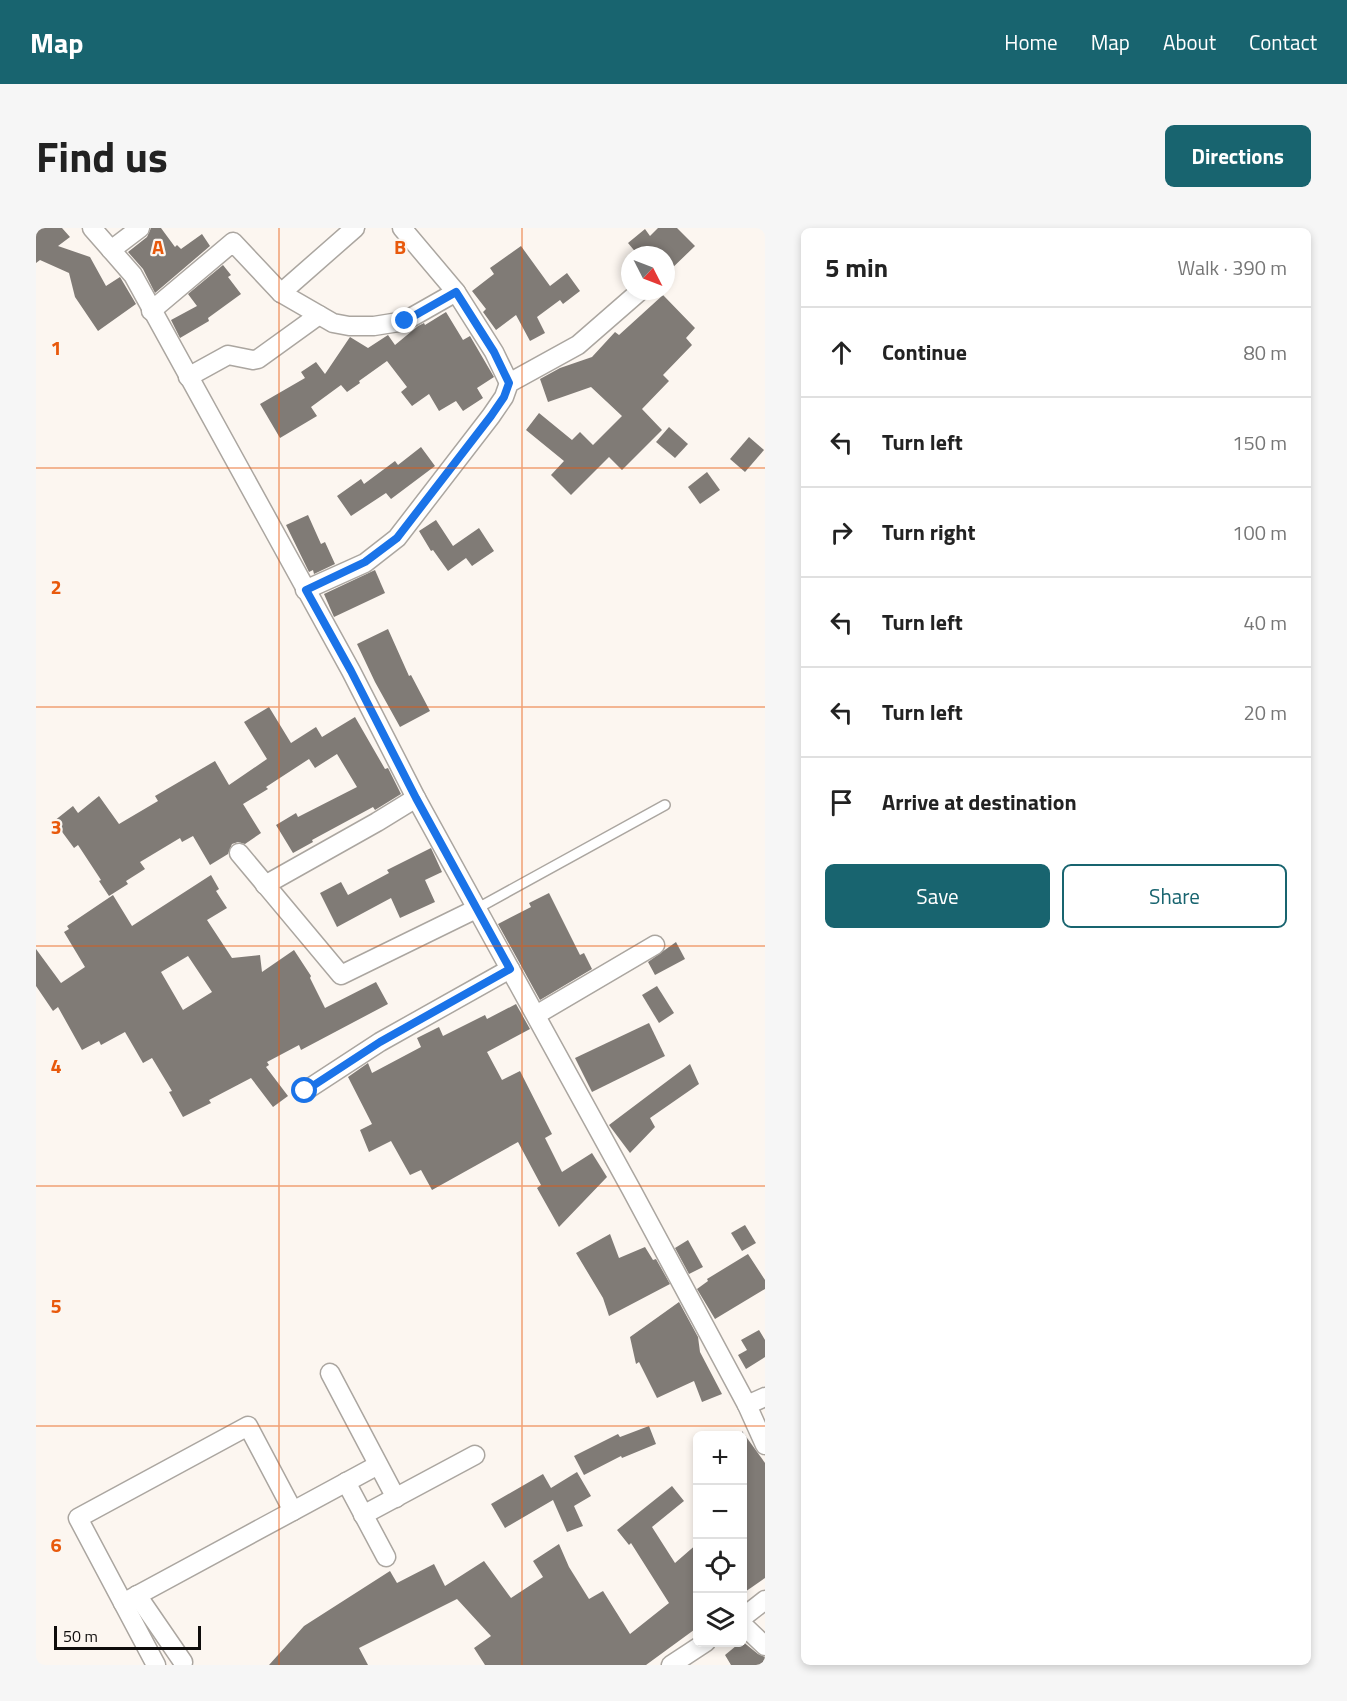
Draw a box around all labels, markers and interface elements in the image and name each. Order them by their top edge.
text: Map [30,21,84,64]
text: Home [1004,26,1058,58]
text: Map [1091,26,1130,58]
text: About [1163,26,1216,58]
text: Contact [1249,26,1317,58]
text: Find us [36,124,168,188]
button: Directions [1165,125,1311,187]
text: A [152,231,164,262]
text: B [394,231,406,262]
north arrow [621,246,675,300]
text: 5 min [825,248,888,287]
text: Walk · 390 m [1178,252,1287,283]
route end [391,307,417,333]
text: 1 [50,332,62,363]
text: Continue [882,335,967,369]
icon: ahead [825,336,858,369]
text: 80 m [1243,337,1287,368]
text: Turn left [882,425,963,459]
icon: left [825,426,858,459]
text: 150 m [1232,427,1287,458]
text: Turn right [882,515,976,549]
icon: right [825,516,858,549]
text: 100 m [1232,517,1287,548]
text: 2 [50,571,62,602]
text: Turn left [882,605,963,639]
icon: left [825,606,858,639]
text: 40 m [1243,607,1287,638]
text: Turn left [882,695,963,729]
icon: left [825,696,858,729]
text: 20 m [1243,697,1287,728]
text: Arrive at destination [882,785,1077,819]
icon: arrive [825,786,858,819]
text: 3 [50,811,62,842]
button: Save [825,864,1050,928]
button: Share [1062,864,1287,928]
text: 4 [50,1050,62,1081]
route start [291,1077,317,1103]
text: 5 [50,1290,62,1321]
map controls [693,1431,747,1647]
button: + [693,1431,747,1485]
button: − [693,1485,747,1539]
text: 6 [50,1529,62,1560]
button: locate [693,1539,747,1593]
button: layers [693,1593,747,1647]
scale bar [54,1623,201,1650]
text: 50 m [63,1624,98,1648]

